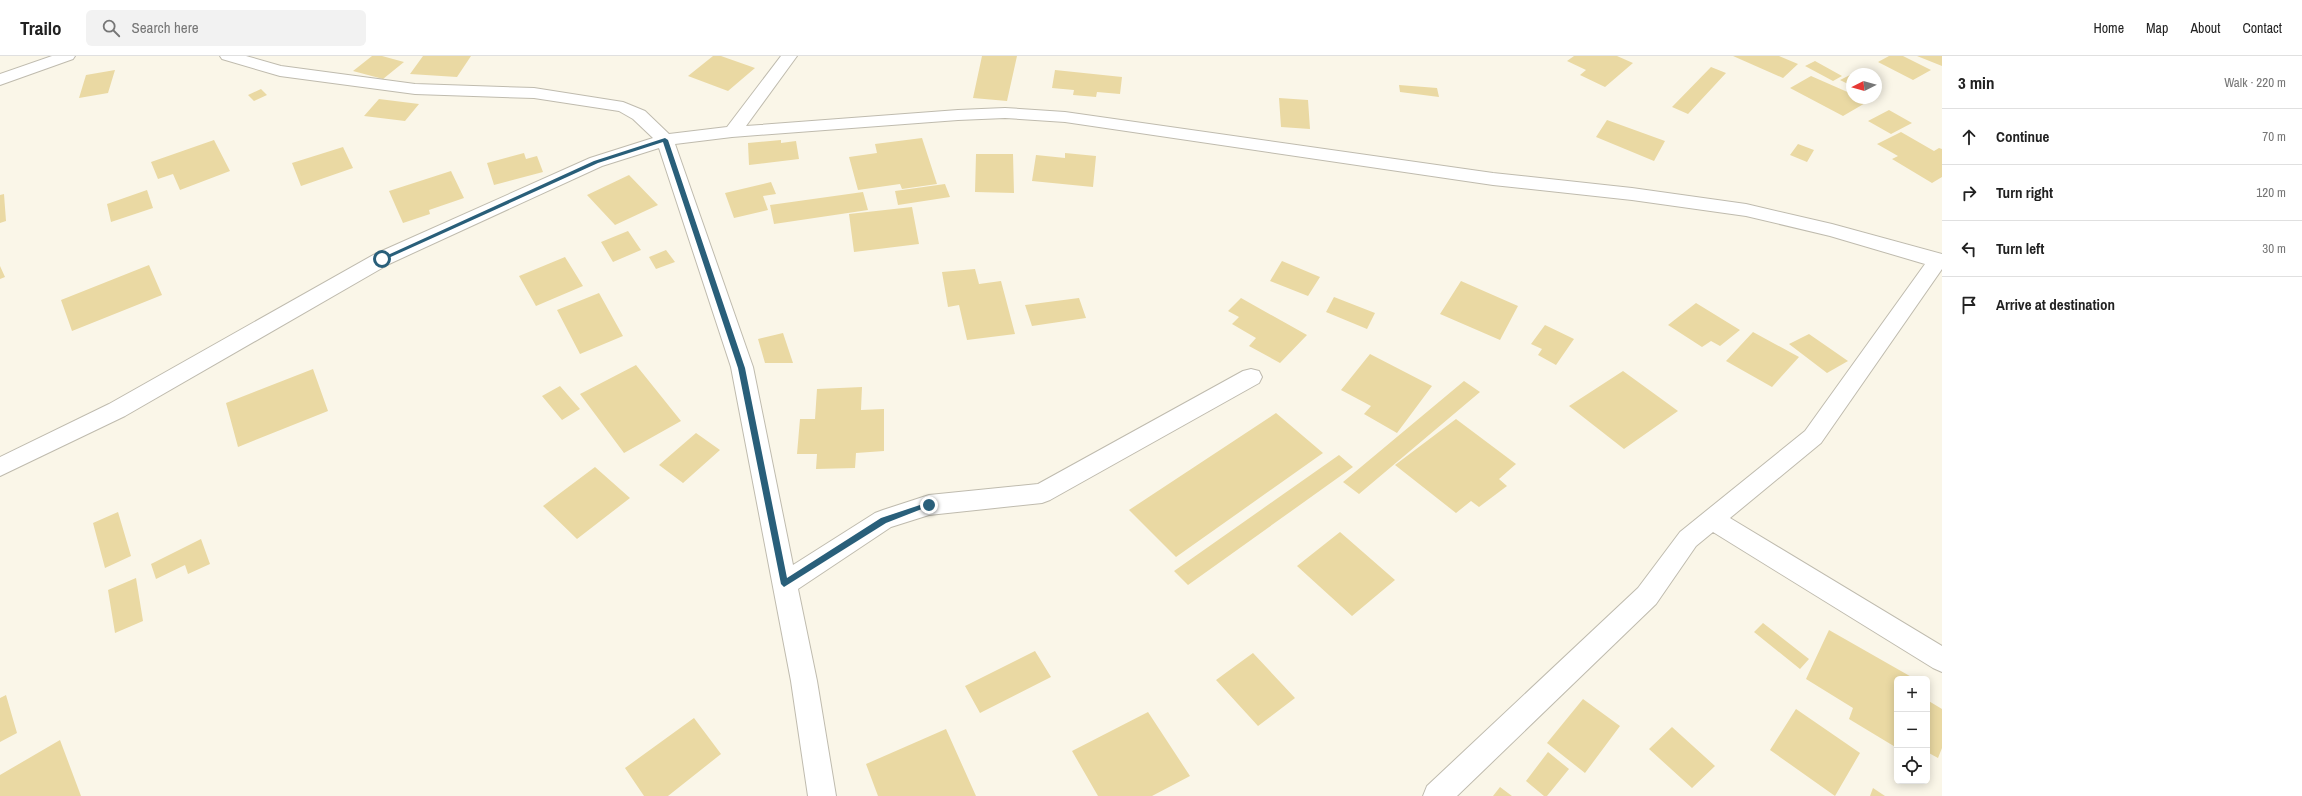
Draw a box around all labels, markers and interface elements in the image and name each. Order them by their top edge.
search box [86,10,366,46]
text: Trailo [20,15,62,41]
icon: search [100,17,122,39]
text: Search here [132,17,199,38]
text: Home [2093,19,2124,37]
text: Map [2146,19,2168,37]
text: About [2190,19,2220,37]
text: Contact [2242,19,2282,37]
north arrow [1846,68,1882,104]
text: 3 min [1958,71,1994,94]
text: Walk · 220 m [2224,74,2286,91]
icon: ahead [1958,126,1980,148]
text: Continue [1996,126,2049,147]
text: 70 m [2262,128,2286,145]
icon: right [1958,182,1980,204]
text: Turn right [1996,182,2053,203]
text: 120 m [2256,184,2286,201]
icon: left [1958,238,1980,260]
text: Turn left [1996,238,2044,259]
text: 30 m [2262,240,2286,257]
route start [373,250,391,268]
icon: arrive [1958,294,1980,316]
text: Arrive at destination [1996,294,2115,315]
route end [920,496,938,514]
map controls [1894,676,1930,784]
button: + [1894,676,1930,712]
button: − [1894,712,1930,748]
button: locate [1894,748,1930,784]

